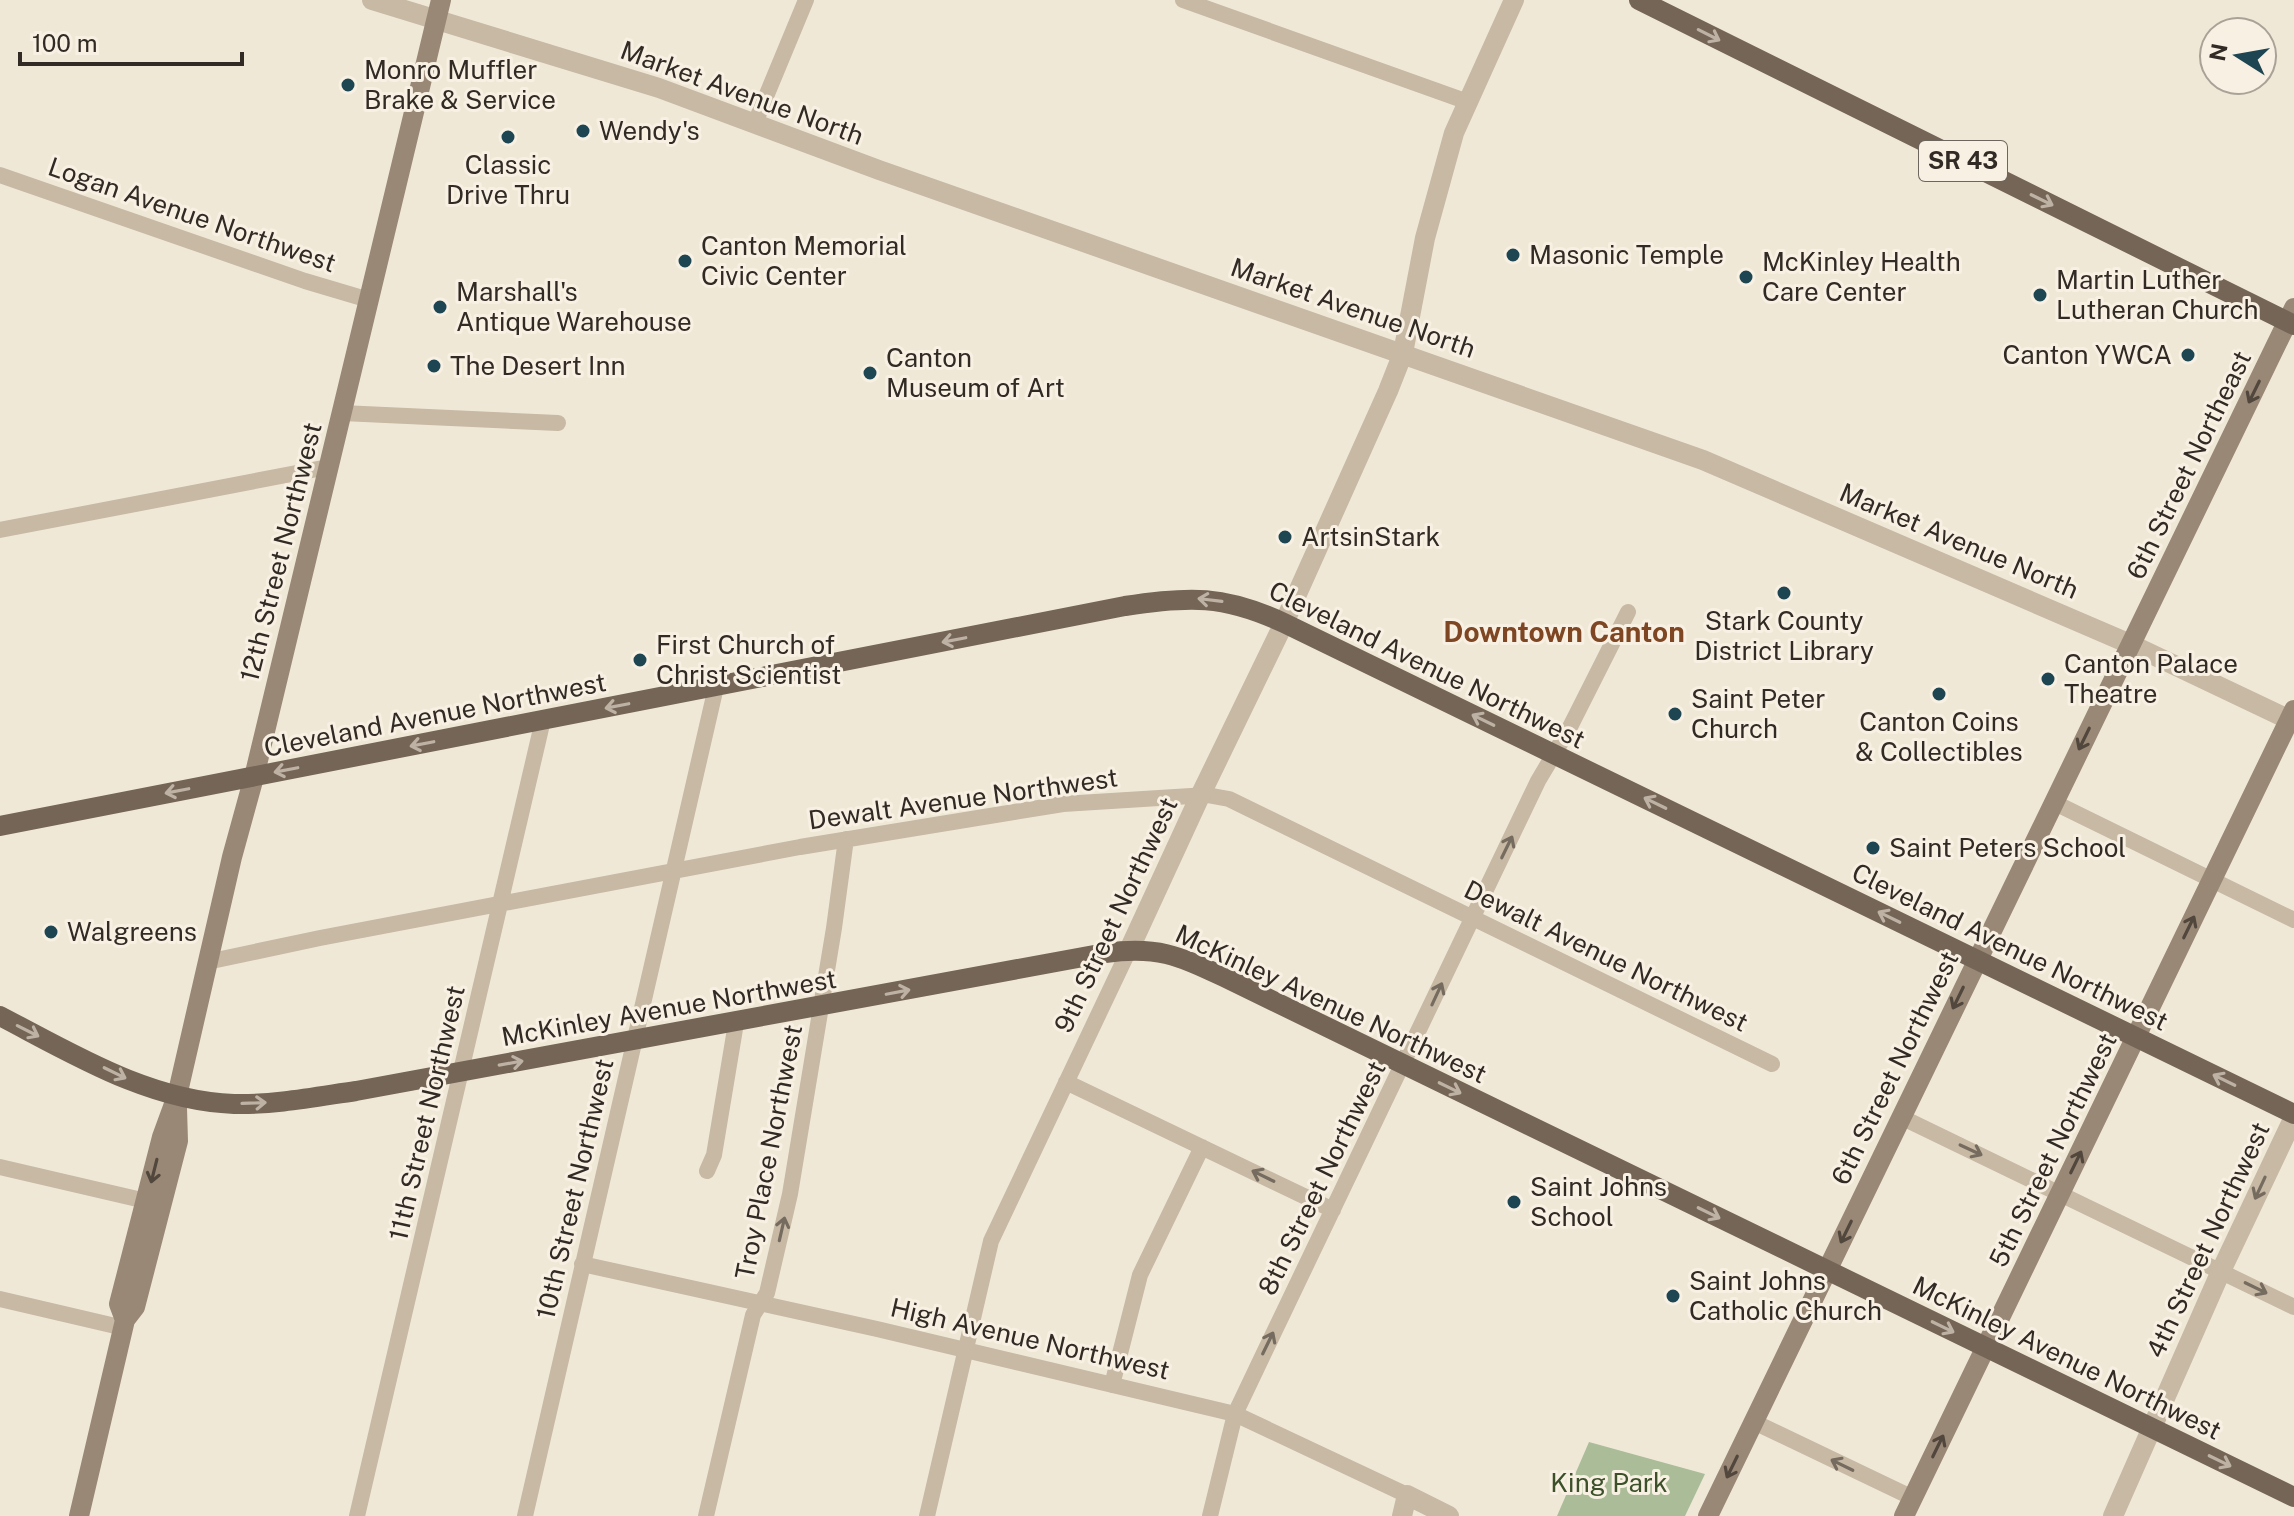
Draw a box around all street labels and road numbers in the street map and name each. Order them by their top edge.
street label: Market Avenue North [616,34,868,151]
road number: SR 43 [1919,141,2007,181]
street label: Logan Avenue Northwest [44,151,340,278]
street label: Market Avenue North [1227,251,1479,364]
street label: 6th Street Northeast [2120,345,2257,584]
street label: 12th Street Northwest [233,419,328,685]
street label: Market Avenue North [1835,476,2083,605]
street label: Cleveland Avenue Northwest [1264,574,1590,755]
street label: Cleveland Avenue Northwest [261,666,609,763]
street label: Dewalt Avenue Northwest [806,761,1120,836]
street label: 9th Street Northwest [1047,792,1184,1037]
street label: Cleveland Avenue Northwest [1847,856,2173,1037]
street label: Dewalt Avenue Northwest [1459,873,1753,1038]
street label: McKinley Avenue Northwest [1171,918,1492,1089]
street label: 6th Street Northwest [1824,946,1965,1190]
street label: McKinley Avenue Northwest [499,963,839,1052]
street label: 11th Street Northwest [382,982,471,1244]
street label: Troy Place Northwest [729,1022,808,1282]
street label: 5th Street Northwest [1982,1028,2123,1272]
street label: 10th Street Northwest [529,1056,620,1322]
street label: 8th Street Northwest [1251,1056,1392,1300]
street label: 4th Street Northwest [2139,1117,2276,1362]
street label: McKinley Avenue Northwest [1908,1269,2227,1446]
street label: High Avenue Northwest [888,1291,1173,1386]

